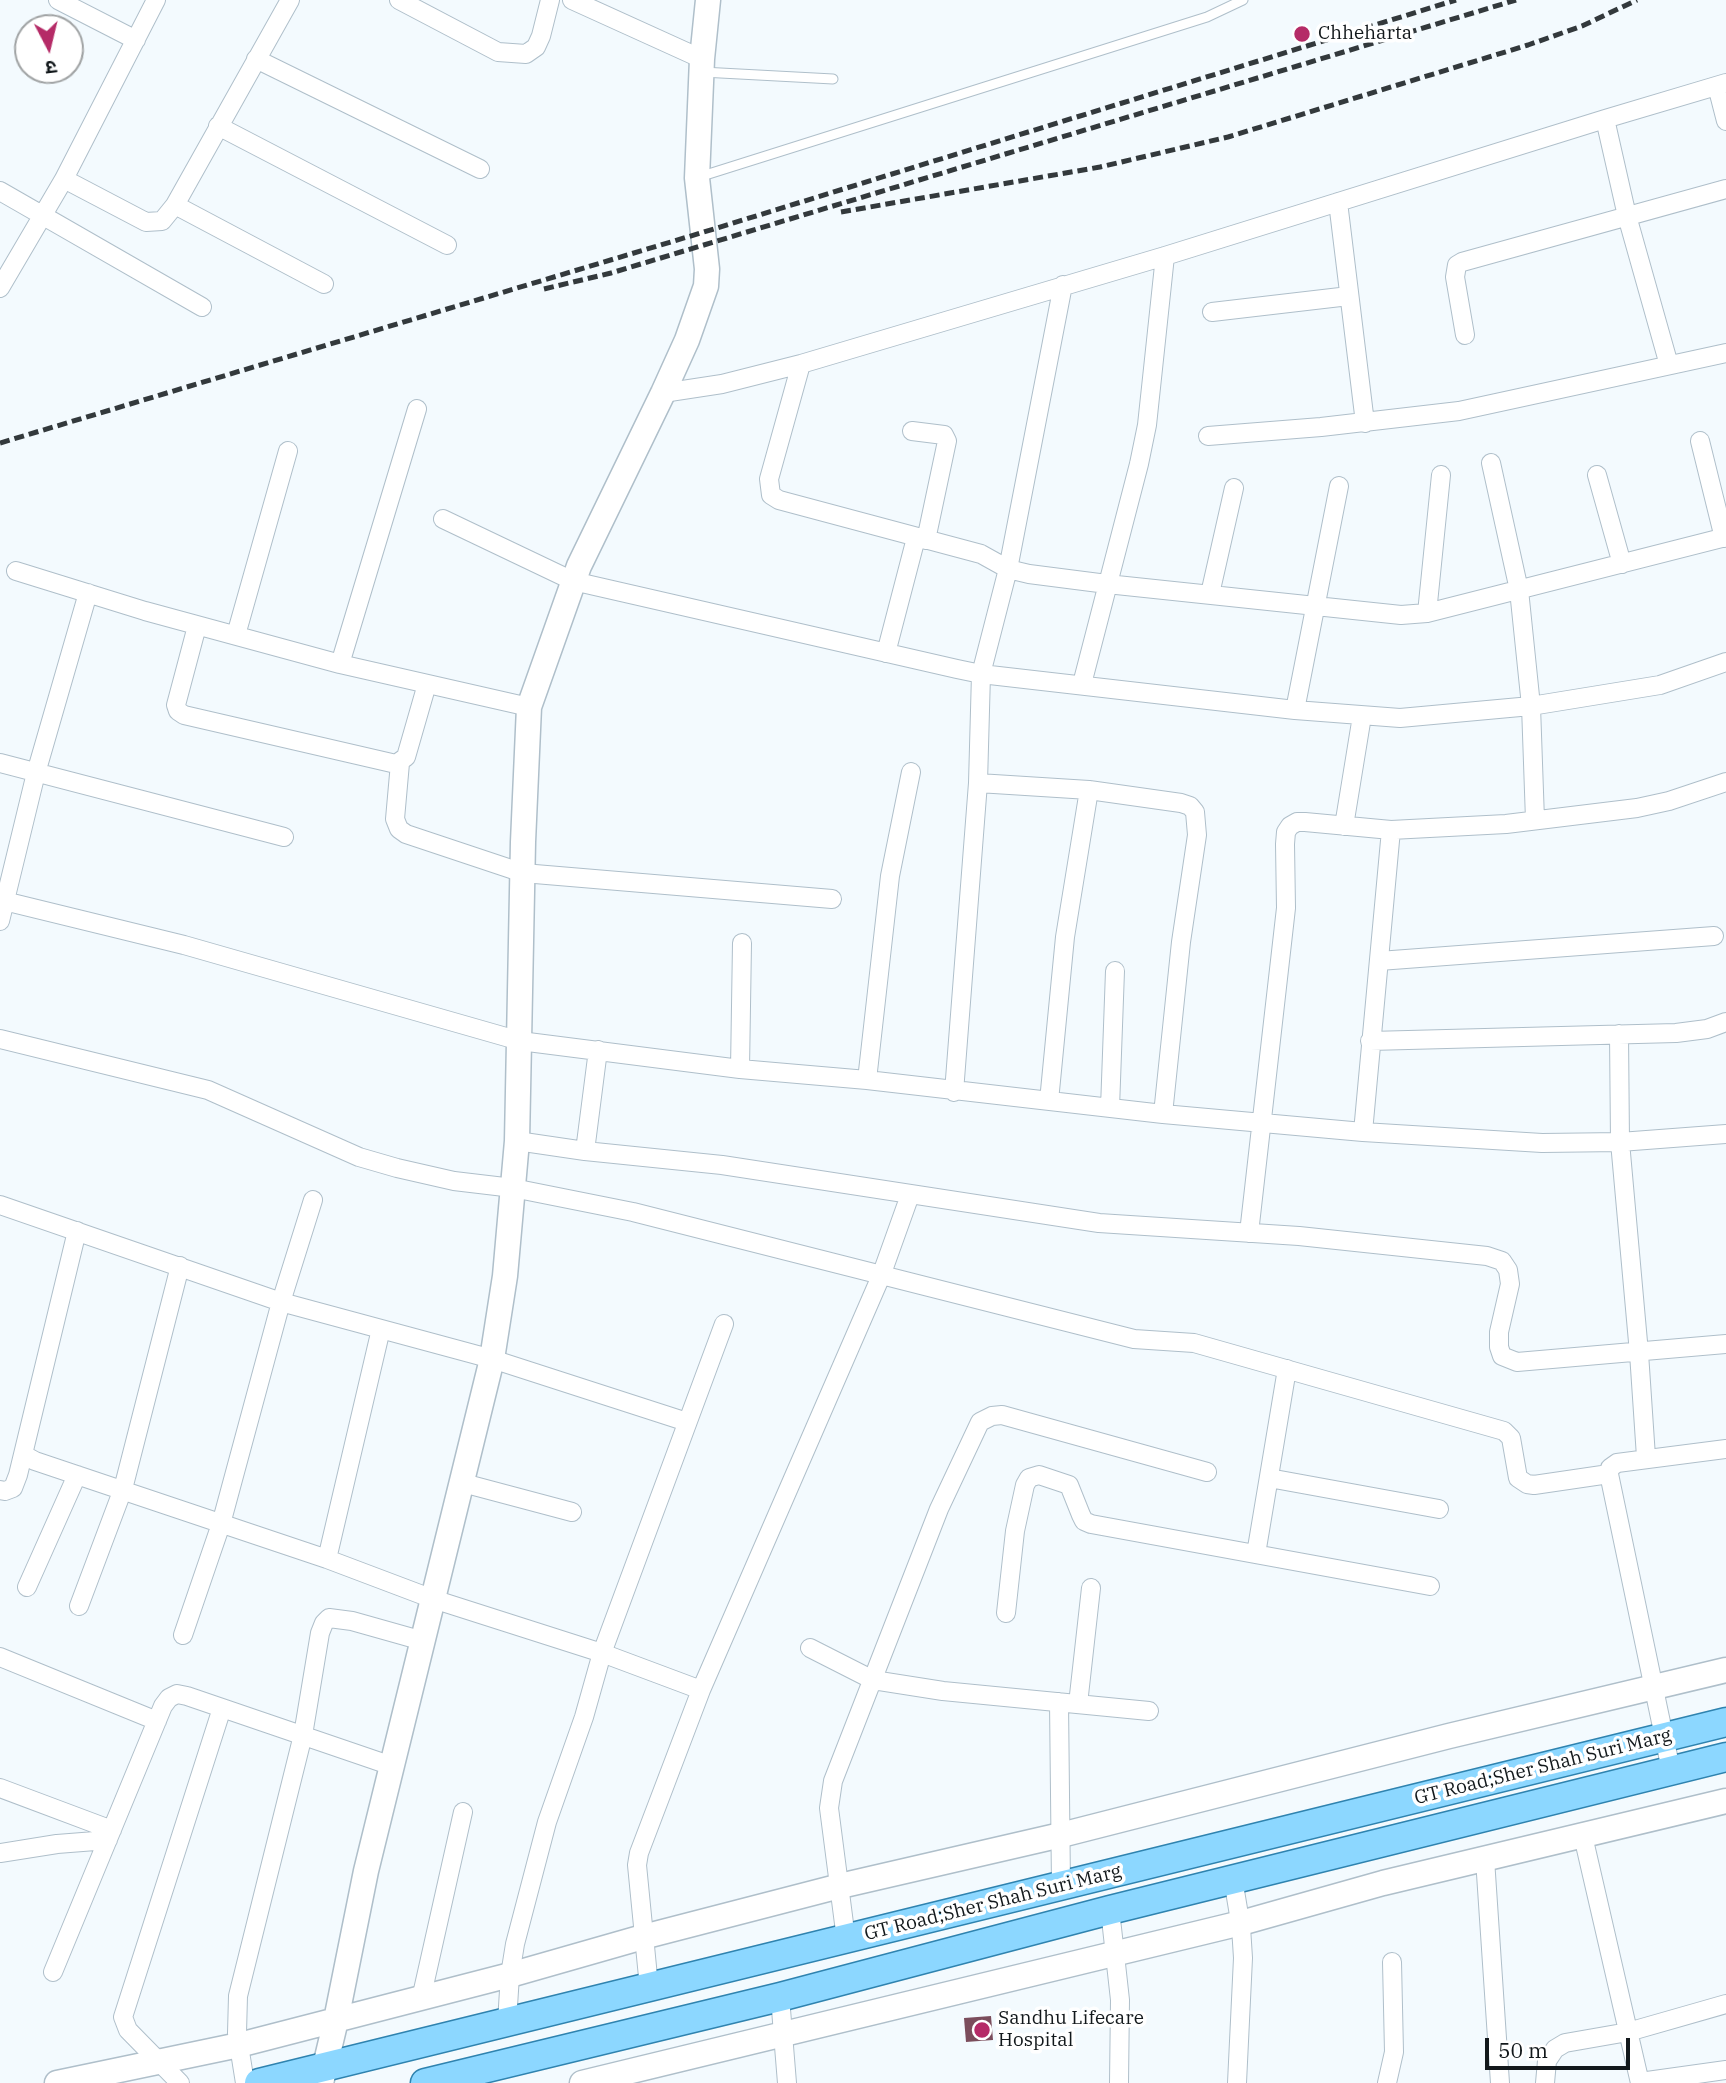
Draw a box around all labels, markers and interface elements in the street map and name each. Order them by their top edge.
north arrow [14,14,84,84]
place label: Chheharta [1318,23,1412,45]
marker: Chheharta [1292,24,1312,44]
text: उ [44,55,58,80]
street label: GT Road;Sher Shah Suri Marg [1412,1724,1674,1810]
street label: GT Road;Sher Shah Suri Marg [862,1860,1124,1946]
place label: Sandhu Lifecare Hospital [998,2008,1144,2052]
marker: Sandhu Lifecare Hospital [972,2020,992,2040]
scale bar [1488,2024,1633,2068]
text: 50 m [1498,2036,1548,2064]

